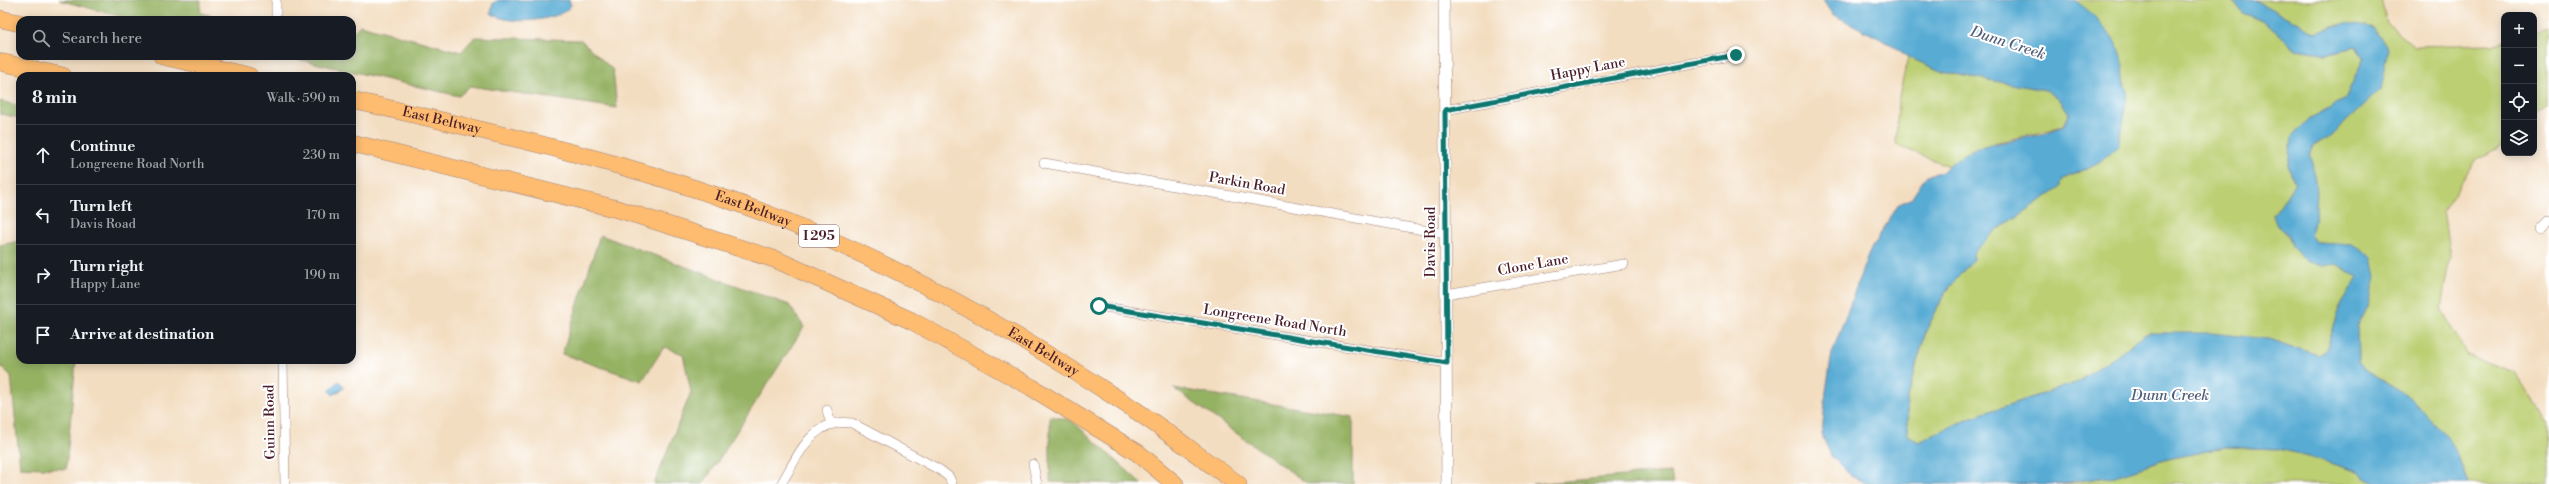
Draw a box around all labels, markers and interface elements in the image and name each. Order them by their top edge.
map controls [2501,12,2537,156]
button: + [2501,12,2537,48]
search box [16,16,356,60]
water label: Dunn Creek [1967,22,2048,64]
icon: search [30,27,52,49]
text: Search here [62,29,142,48]
route end [1727,46,1745,64]
button: − [2501,48,2537,84]
street label: Happy Lane [1549,53,1627,85]
button: locate [2501,84,2537,120]
text: 8 min [32,87,77,109]
text: Walk · 590 m [267,90,340,106]
street label: East Beltway [400,103,483,139]
button: layers [2501,120,2537,156]
text: Continue [70,137,135,156]
icon: ahead [32,144,54,166]
text: 230 m [303,147,340,163]
text: Longreene Road North [70,156,204,172]
street label: Parkin Road [1207,168,1287,200]
street label: East Beltway [712,187,794,232]
text: Turn left [70,197,132,216]
icon: left [32,204,54,226]
street label: Davis Road [1422,206,1440,277]
text: 170 m [306,207,340,223]
text: Davis Road [70,216,136,232]
road number: I 295 [799,225,839,247]
street label: Clone Lane [1496,250,1570,280]
text: Turn right [70,257,144,276]
icon: right [32,264,54,286]
text: 190 m [304,267,340,283]
text: Happy Lane [70,276,140,292]
route start [1090,297,1108,315]
street label: Longreene Road North [1202,301,1349,341]
icon: arrive [32,324,54,346]
street label: East Beltway [1004,324,1082,381]
text: Arrive at destination [70,325,214,344]
street label: Guinn Road [260,384,280,460]
water label: Dunn Creek [2130,386,2209,405]

